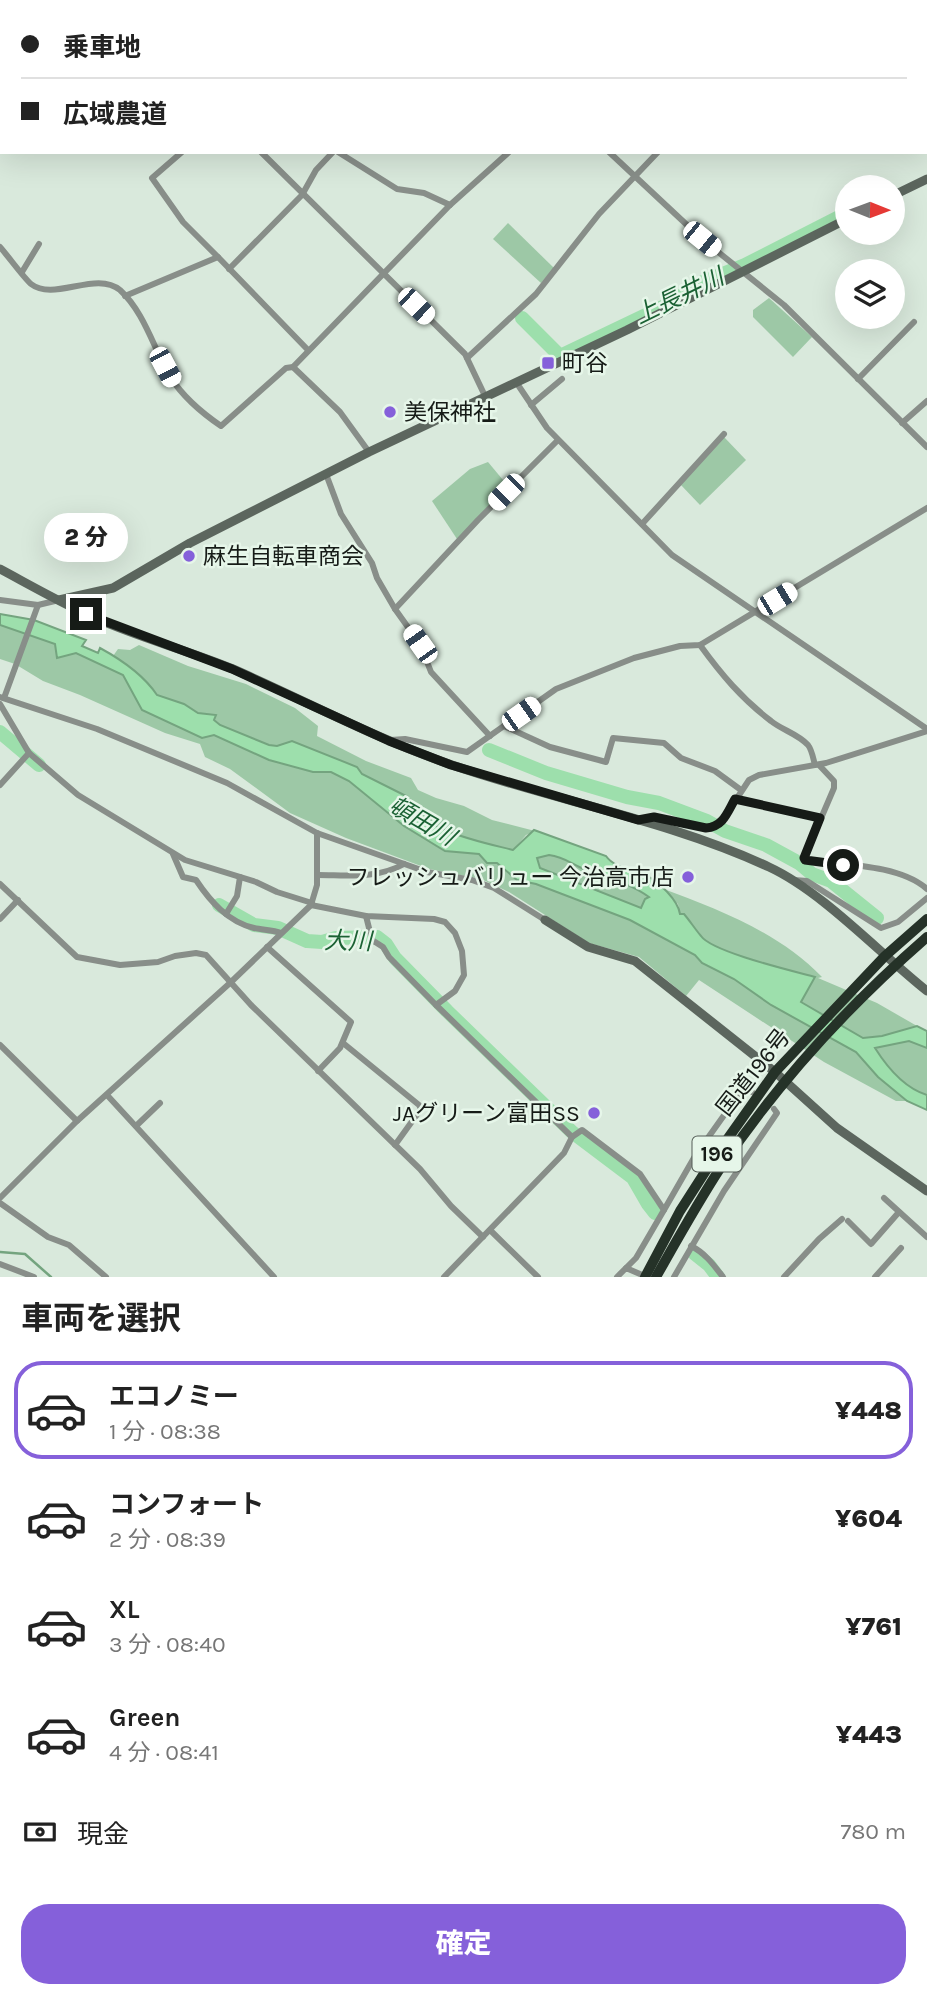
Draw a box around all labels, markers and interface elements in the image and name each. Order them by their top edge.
text: 乗車地 [63,32,141,63]
text: 広域農道 [63,99,167,130]
north arrow [835,175,905,245]
map controls [835,175,905,329]
car [680,218,725,260]
button: layers [835,259,905,329]
water label: 上長井川 [630,261,731,330]
car [394,284,439,328]
car [146,344,185,390]
place label: 町谷 [562,350,608,377]
marker: 町谷 [540,355,556,371]
place label: 美保神社 [404,399,496,426]
marker: 美保神社 [382,404,398,420]
car [484,470,529,514]
callout: 2 分 [44,512,128,562]
text: 2 分 [64,524,108,551]
place label: 麻生自転車商会 [203,543,364,570]
marker: 麻生自転車商会 [181,548,197,564]
car [754,579,801,619]
route end [70,598,102,630]
car [400,621,441,667]
car [498,693,545,735]
water label: 頓田川 [384,791,463,853]
route start [827,849,859,881]
place label: フレッシュバリュー 今治高市店 [347,864,674,891]
marker: フレッシュバリュー 今治高市店 [680,869,696,885]
water label: 大川 [324,927,375,955]
street label: 国道196号 [711,1023,796,1121]
place label: JAグリーン富田SS [393,1100,580,1127]
marker: JAグリーン富田SS [586,1105,602,1121]
road number: 196 [692,1136,742,1172]
text: 車両を選択 [21,1300,181,1337]
icon: car [25,1379,88,1442]
text: エコノミー [109,1381,239,1412]
text: ¥448 [835,1395,902,1426]
text: 1 分 · 08:38 [109,1418,221,1445]
icon: car [25,1487,88,1550]
text: コンフォート [109,1489,264,1520]
text: ¥604 [835,1503,902,1534]
text: 2 分 · 08:39 [109,1526,226,1553]
text: XL [109,1594,140,1625]
icon: car [25,1595,88,1658]
text: ¥761 [845,1611,902,1642]
text: 3 分 · 08:40 [109,1631,226,1658]
text: Green [109,1702,181,1733]
icon: car [25,1703,88,1766]
text: ¥443 [836,1719,902,1750]
text: 4 分 · 08:41 [109,1739,219,1766]
icon: cash [21,1813,59,1851]
text: 780 m [840,1818,906,1845]
text: 現金 [77,1819,129,1850]
button: 確定 [21,1904,906,1984]

